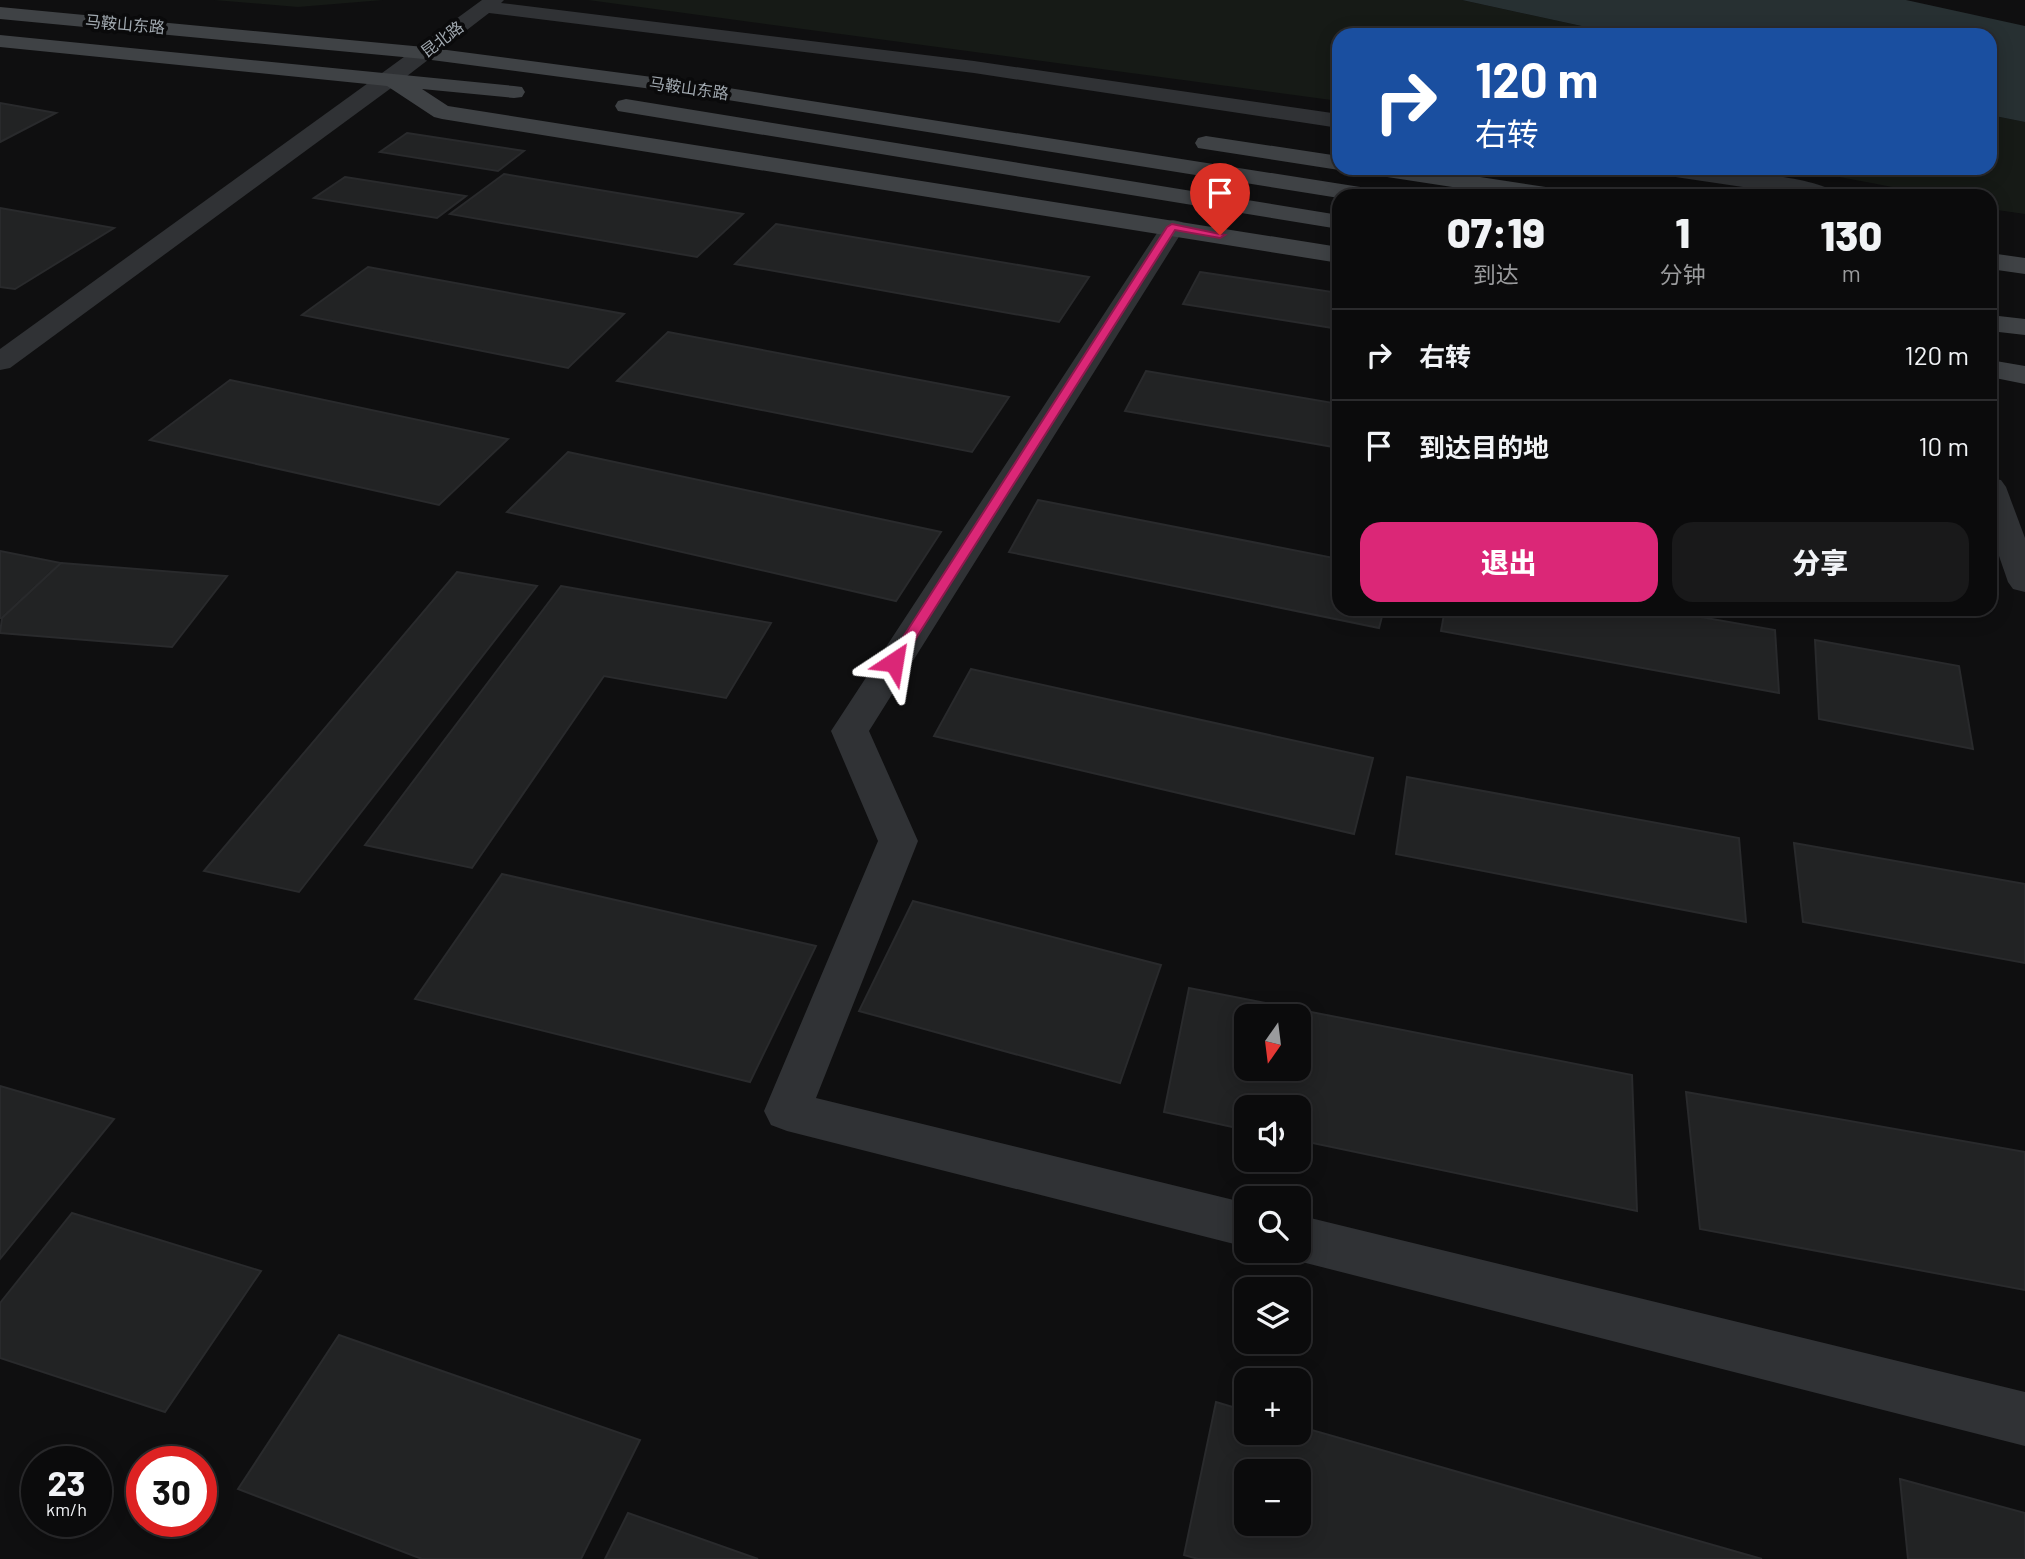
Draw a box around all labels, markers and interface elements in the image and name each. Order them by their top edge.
street label: 马鞍山东路 [84,11,166,36]
street label: 昆北路 [417,17,467,61]
text: 120 m [1475,49,1598,108]
icon: right [1360,56,1451,147]
street label: 马鞍山东路 [648,73,730,102]
text: 右转 [1475,114,1539,152]
pin [1190,163,1250,235]
icon: arrive [1201,174,1239,212]
text: 07:19 [1447,206,1545,256]
text: 1 [1675,206,1690,256]
text: 130 [1820,209,1882,259]
text: m [1842,259,1861,287]
text: 到达 [1473,260,1519,288]
text: 分钟 [1660,260,1706,288]
icon: right [1360,336,1398,374]
text: 120 m [1905,339,1969,370]
text: 右转 [1419,340,1471,371]
icon: arrive [1360,427,1398,465]
text: 10 m [1919,430,1969,461]
text: 到达目的地 [1419,431,1549,462]
button: 退出 [1360,522,1658,602]
button: 分享 [1672,522,1969,602]
position arrow [857,625,931,699]
north arrow [1234,1004,1311,1082]
map controls [1234,1004,1311,1536]
button: sound [1234,1095,1311,1172]
button: search [1234,1186,1311,1263]
button: layers [1234,1277,1311,1354]
button: + [1234,1368,1311,1445]
speed limit sign: 30 [126,1446,217,1537]
button: − [1234,1459,1311,1536]
text: 23 [47,1461,86,1503]
text: km/h [46,1498,87,1520]

